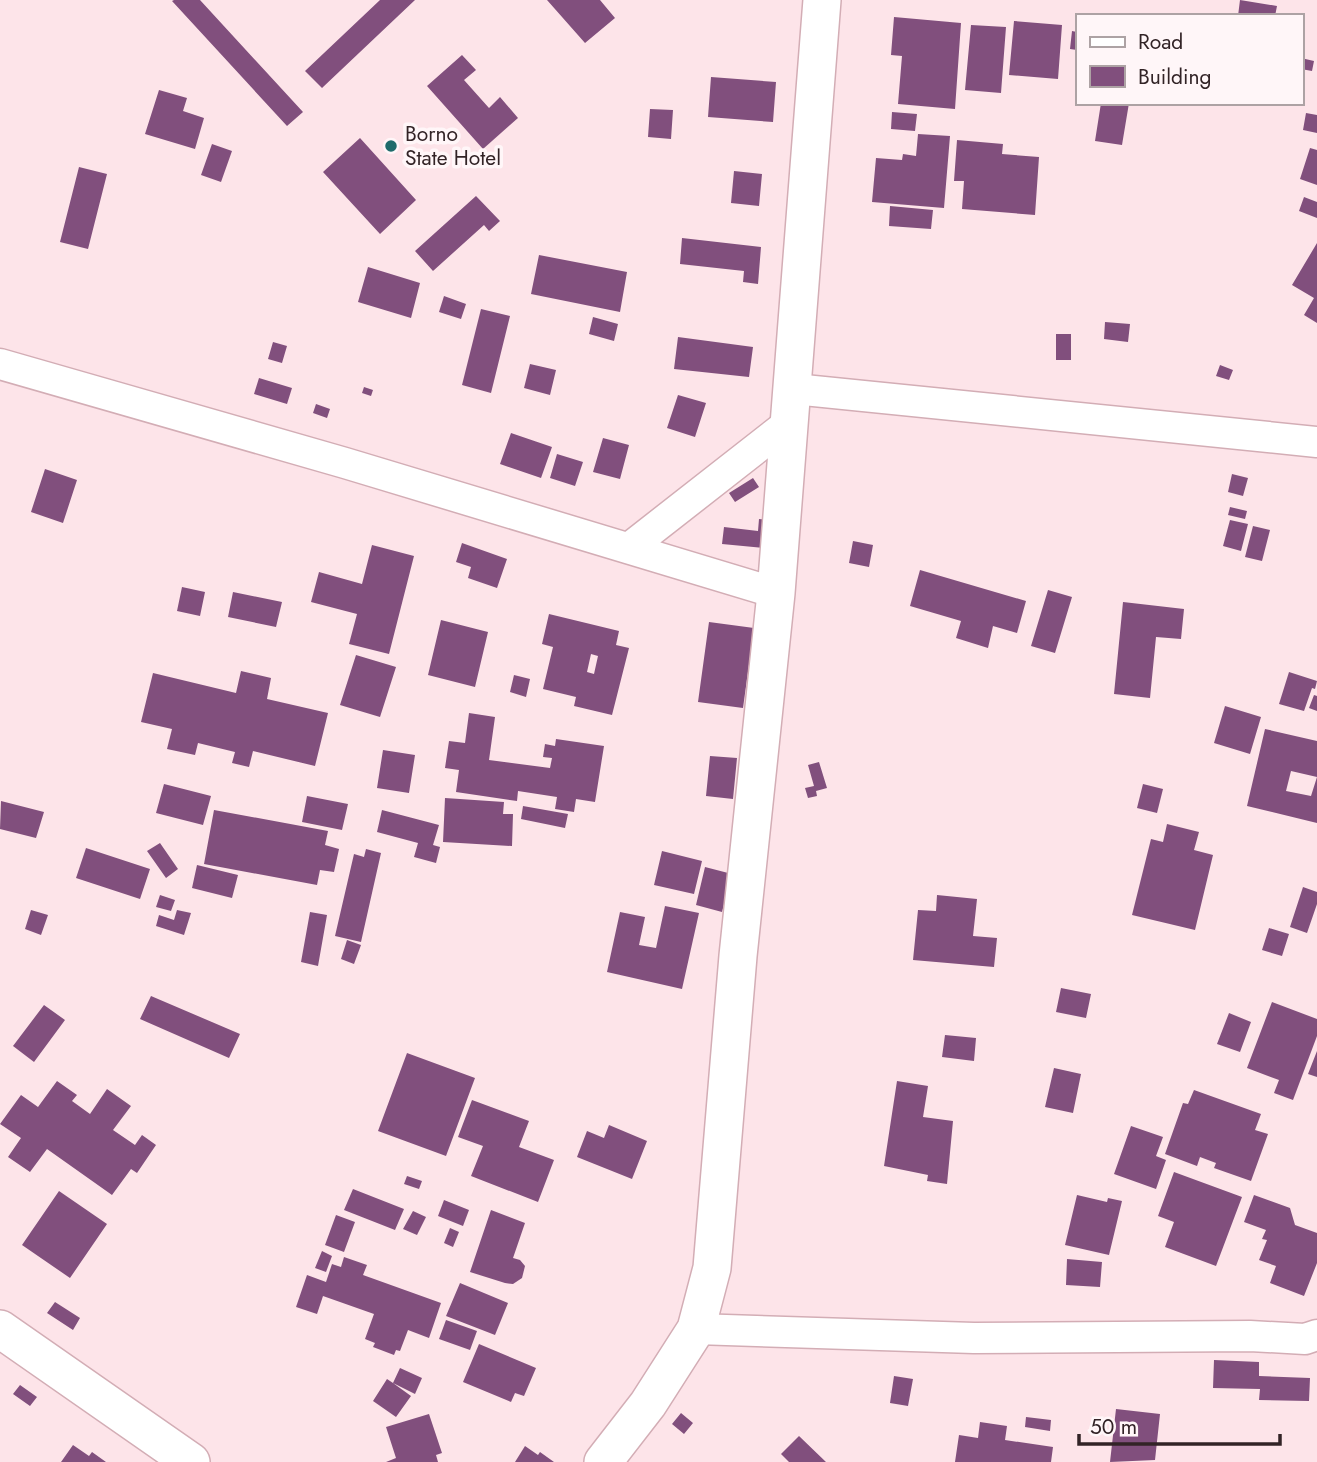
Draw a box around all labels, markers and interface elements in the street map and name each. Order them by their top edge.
legend [1076,14,1303,105]
text: Road [1138,27,1183,57]
text: Building [1138,62,1211,92]
place label: Borno State Hotel [405,119,501,173]
marker: Borno State Hotel [383,138,399,154]
scale bar [1079,1402,1280,1446]
text: 50 m [1090,1412,1137,1442]

